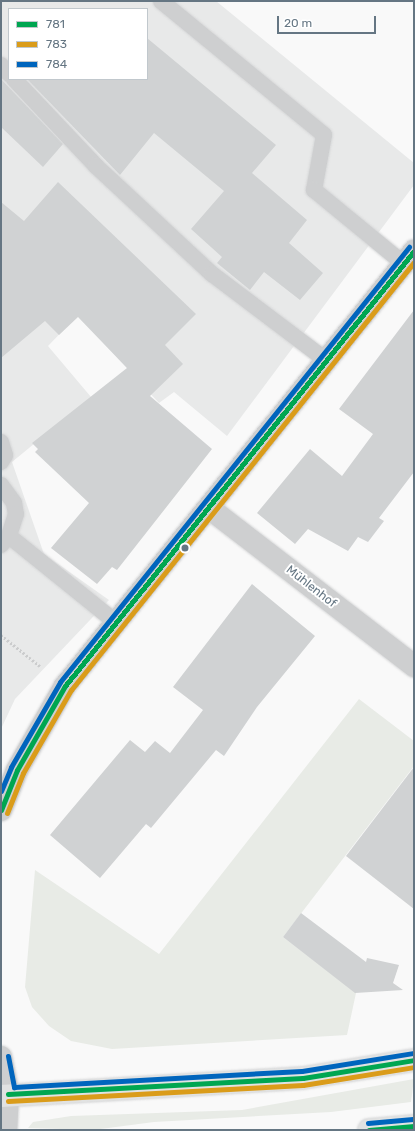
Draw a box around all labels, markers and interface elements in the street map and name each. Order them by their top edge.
legend [8,8,148,80]
scale bar [279,8,378,34]
text: 20 m [284,16,312,30]
text: 781 [46,17,65,31]
text: 783 [46,37,67,51]
text: 784 [46,57,67,71]
unlabelled marker [180,543,190,553]
street label: Mühlenhof [283,563,339,611]

